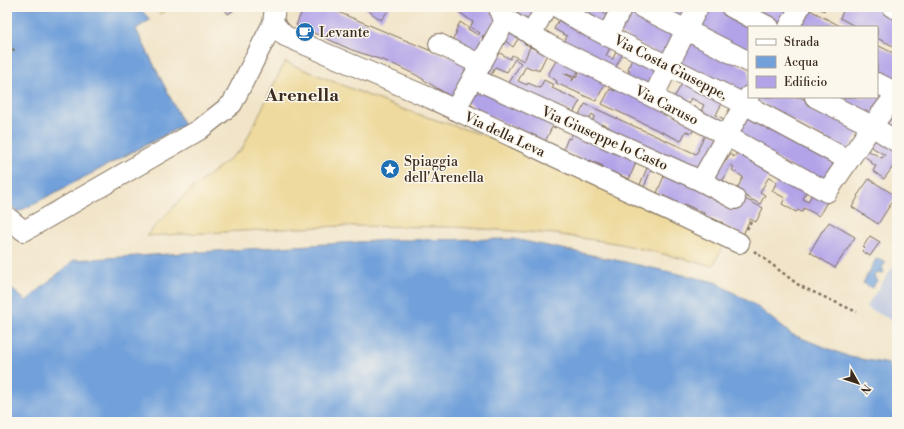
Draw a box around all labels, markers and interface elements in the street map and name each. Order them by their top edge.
cafe icon: Levante [294,21,316,43]
place label: Levante [319,24,370,42]
legend [748,26,878,98]
street label: Via Costa Giuseppe, [610,31,730,104]
text: Strada [784,35,820,50]
text: Acqua [783,55,819,70]
text: Edificio [784,75,827,90]
street label: Via Caruso [631,82,701,130]
district label: Arenella [264,84,339,107]
street label: Via Giuseppe lo Casto [538,103,671,175]
street label: Via della Leva [460,108,549,162]
place label: Spiaggia dell'Arenella [404,153,485,187]
place icon: Spiaggia dell'Arenella [379,158,401,180]
north arrow [838,363,878,403]
text: N [857,381,873,397]

